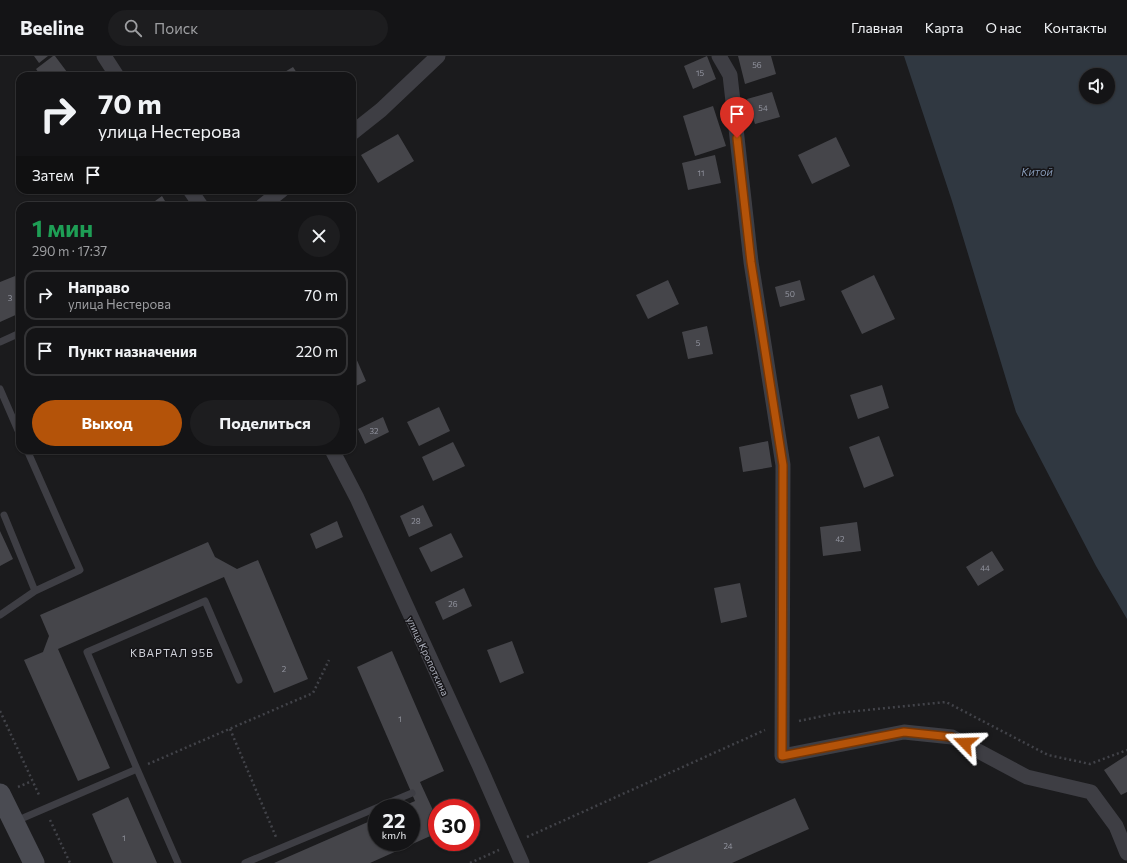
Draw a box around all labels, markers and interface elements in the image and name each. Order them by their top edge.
search box [108,10,388,46]
text: Beeline [20,16,84,39]
icon: search [122,17,144,39]
text: Поиск [154,19,198,37]
text: Главная [851,19,903,36]
text: Карта [925,19,963,36]
text: О нас [985,19,1022,36]
text: Контакты [1044,19,1107,36]
house number: 56 [752,60,762,70]
house number: 15 [696,68,704,78]
map controls [1079,68,1115,104]
button: sound [1079,68,1115,104]
text: 70 m [98,86,162,120]
icon: right [32,88,84,140]
pin [720,97,754,138]
icon: arrive [726,103,748,125]
house number: 54 [758,103,768,113]
text: улица Нестерова [98,120,241,142]
icon: arrive [82,164,104,186]
water label: Китой [1021,165,1054,178]
text: Затем [32,166,74,184]
house number: 11 [698,168,704,178]
text: 1 мин [32,213,93,242]
button: close [298,215,340,257]
text: 290 m · 17:37 [32,243,107,259]
text: Направо [68,278,130,296]
icon: right [34,284,56,306]
text: 70 m [304,286,338,304]
house number: 50 [785,289,795,299]
house number: 3 [8,293,13,303]
text: улица Нестерова [68,296,171,312]
house number: 5 [696,338,701,348]
icon: arrive [34,340,56,362]
text: Пункт назначения [68,342,197,360]
text: 220 m [296,342,338,360]
button: Выход [32,400,182,446]
button: Поделиться [190,400,340,446]
house number: 32 [370,426,379,436]
house number: 28 [411,516,421,526]
house number: 42 [835,534,845,544]
house number: 44 [980,563,990,573]
house number: 26 [448,599,458,609]
street label: улица Кропоткина [404,614,452,698]
district label: КВАРТАЛ 95Б [130,646,214,659]
house number: 2 [282,664,287,674]
house number: 1 [398,714,402,724]
position arrow [944,722,986,764]
speed limit sign: 30 [428,799,480,851]
text: 22 [383,808,405,832]
text: km/h [382,829,406,841]
house number: 1 [122,833,126,843]
house number: 24 [723,841,733,851]

